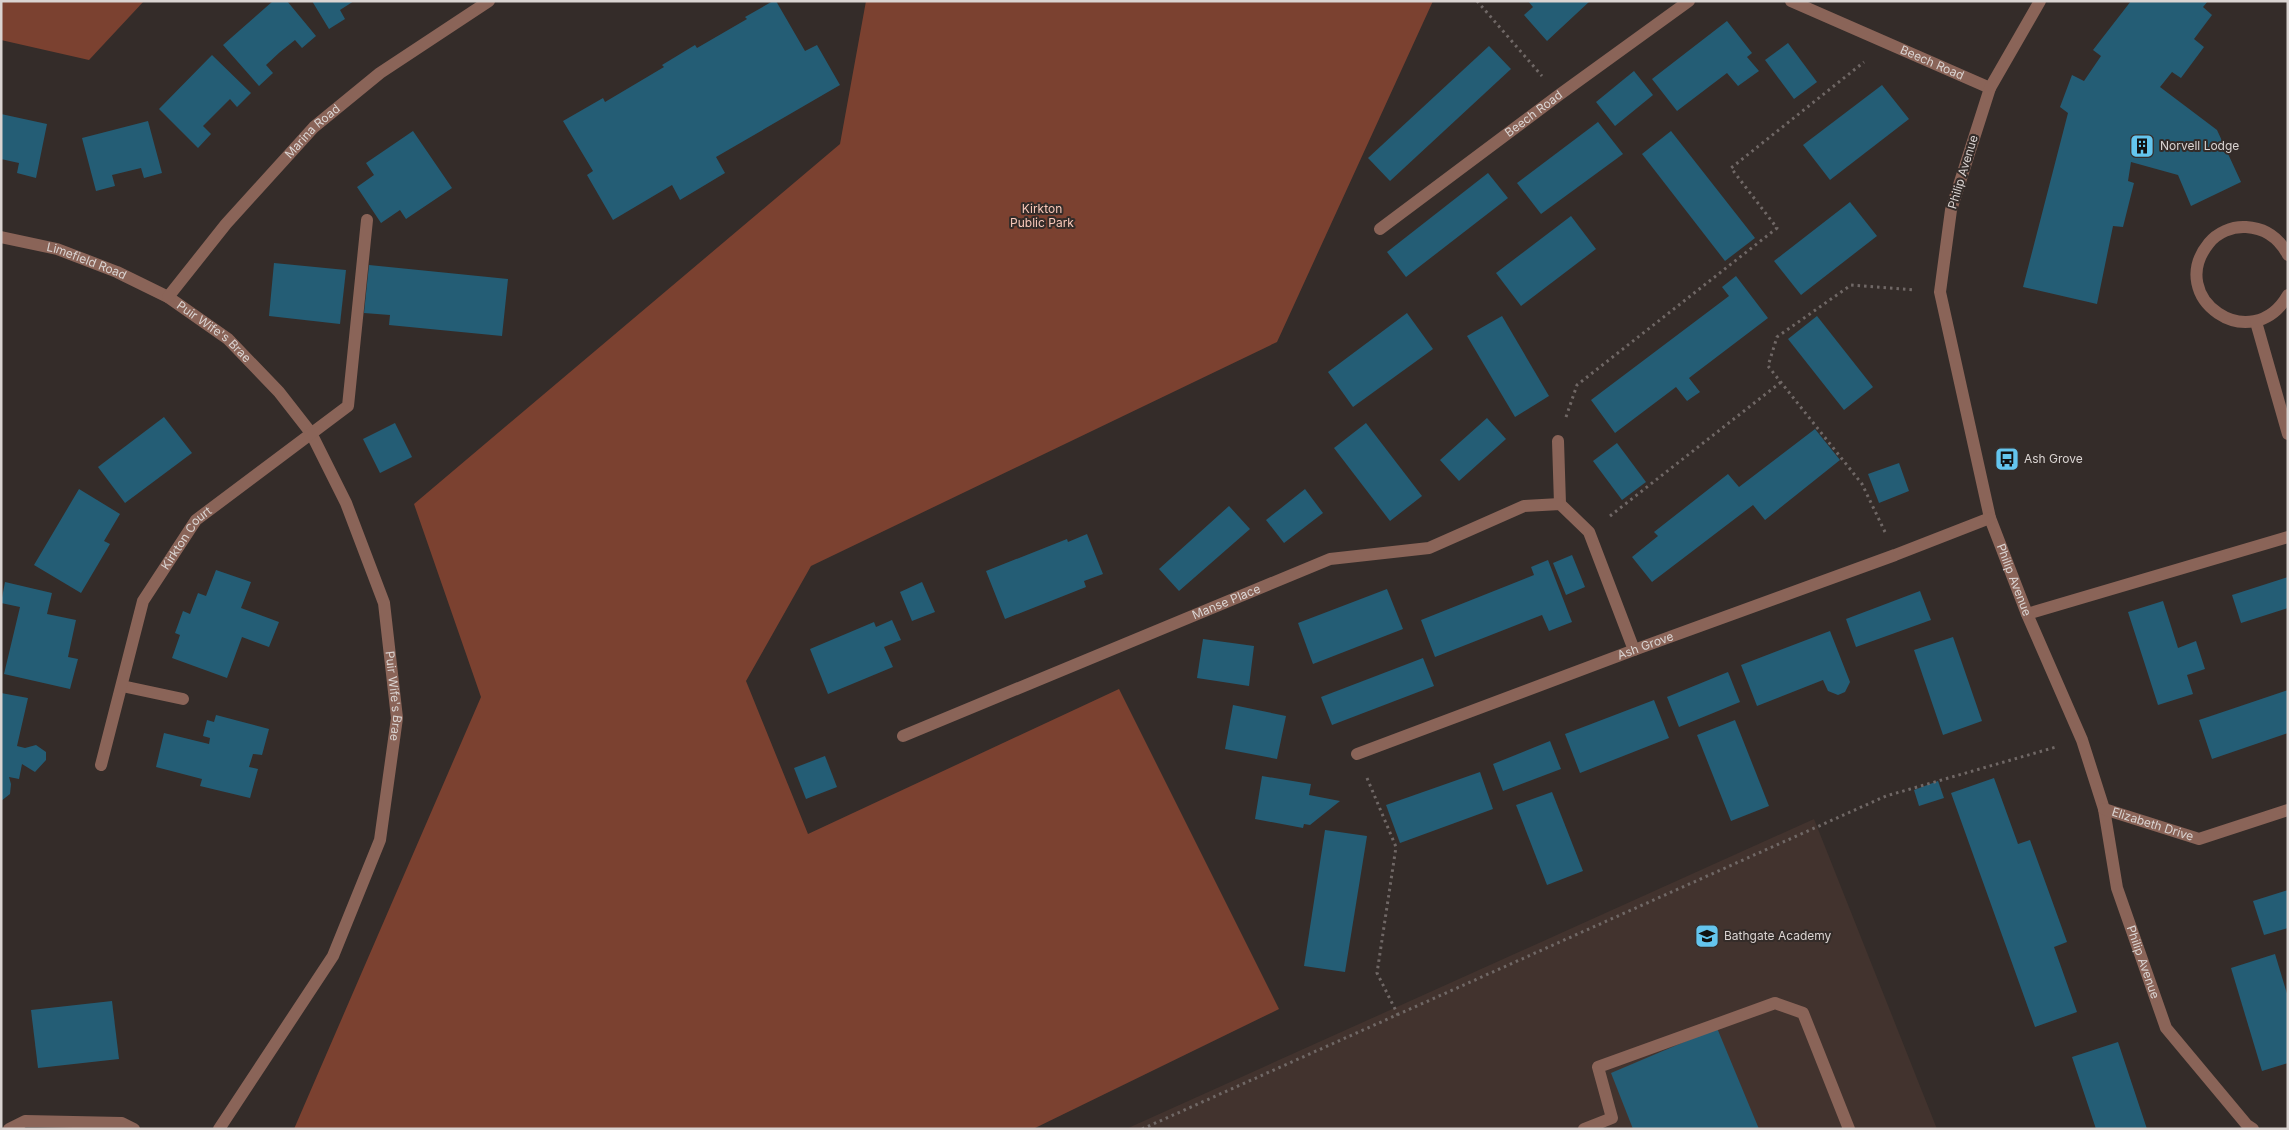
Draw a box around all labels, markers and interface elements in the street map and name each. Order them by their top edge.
street label: Beech Road [1898,42,1967,83]
street label: Beech Road [1502,87,1565,140]
street label: Marina Road [281,101,343,161]
street label: Philip Avenue [1944,133,1981,211]
building icon: Norvell Lodge [2129,133,2155,159]
place label: Norvell Lodge [2160,138,2239,153]
park label: Kirkton Public Park [1010,201,1074,230]
street label: Limefield Road [45,239,129,282]
street label: Puir Wife's Brae [174,298,254,365]
bus stop icon: Ash Grove [1994,446,2020,472]
place label: Ash Grove [2024,451,2083,466]
street label: Kirkton Court [158,503,214,572]
street label: Philip Avenue [1994,541,2035,618]
street label: Manse Place [1190,581,1263,622]
street label: Ash Grove [1615,628,1675,663]
street label: Puir Wife's Brae [382,650,405,742]
street label: Elizabeth Drive [2110,804,2196,844]
school or university icon: Bathgate Academy [1694,923,1720,949]
street label: Philip Avenue [2124,923,2163,1000]
place label: Bathgate Academy [1724,928,1832,943]

